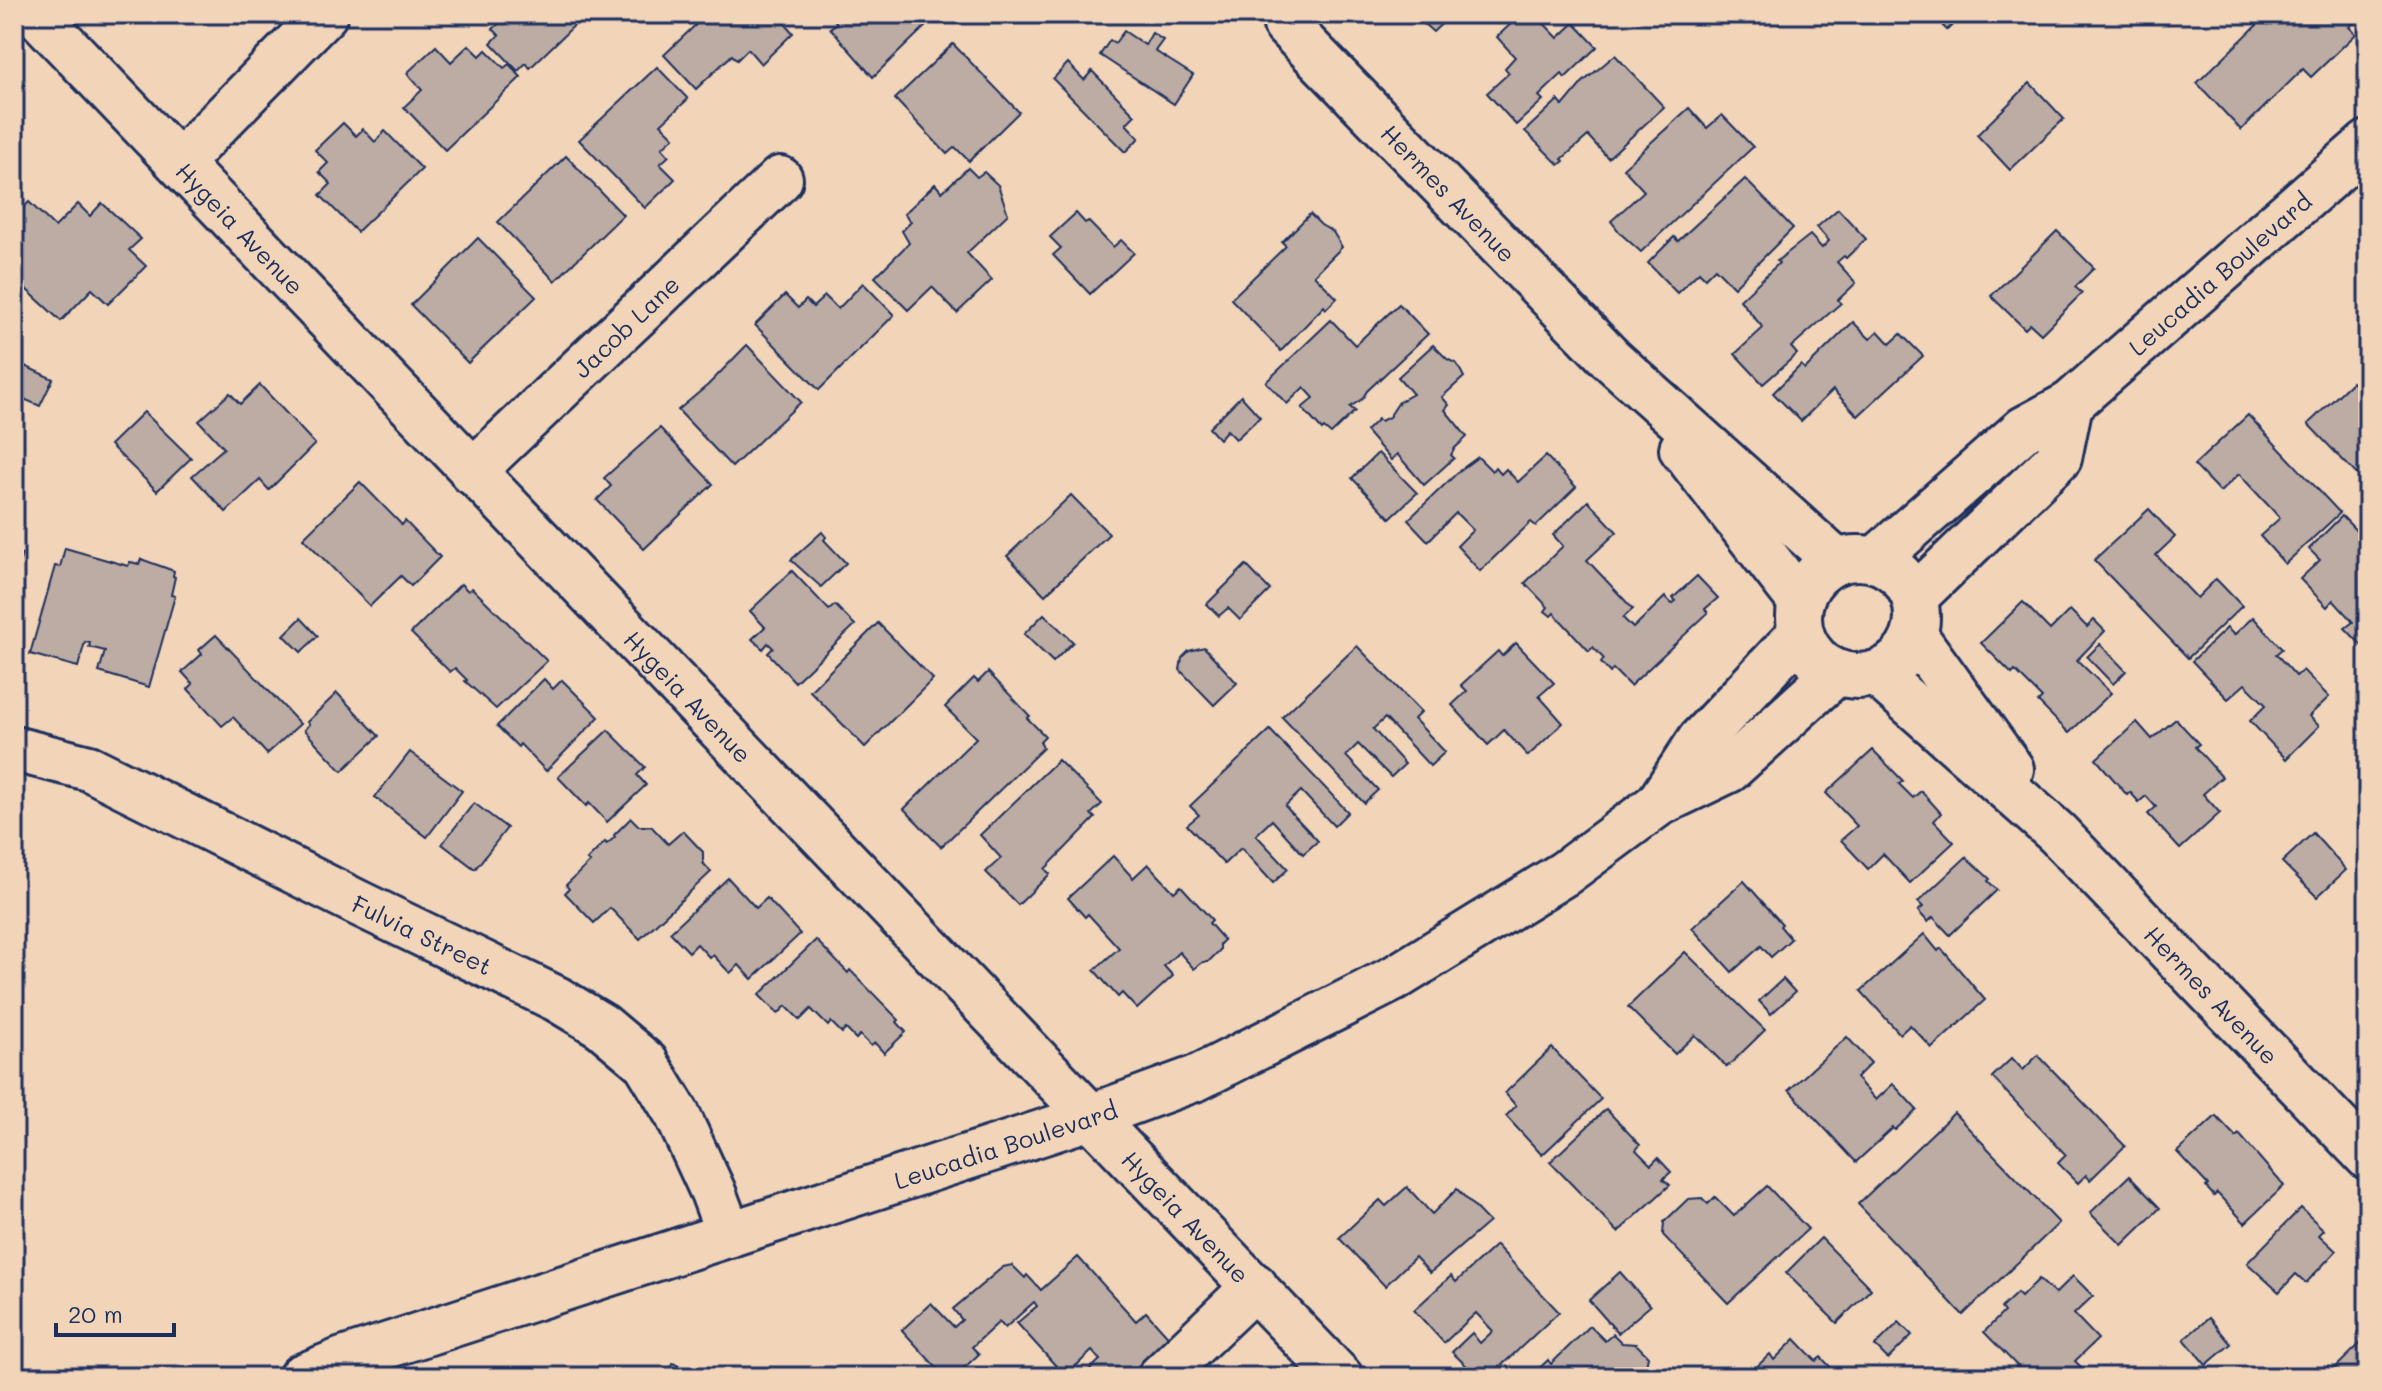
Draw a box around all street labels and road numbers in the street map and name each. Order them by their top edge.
street label: Hermes Avenue [1375,117,1523,268]
street label: Hygeia Avenue [170,155,311,301]
street label: Leucadia Boulevard [2122,185,2317,362]
street label: Jacob Lane [566,268,685,384]
street label: Hygeia Avenue [618,623,759,769]
street label: Fulvia Street [347,887,498,981]
street label: Hermes Avenue [2138,919,2286,1070]
street label: Leucadia Boulevard [890,1093,1121,1195]
street label: Hygeia Avenue [1116,1144,1257,1289]

